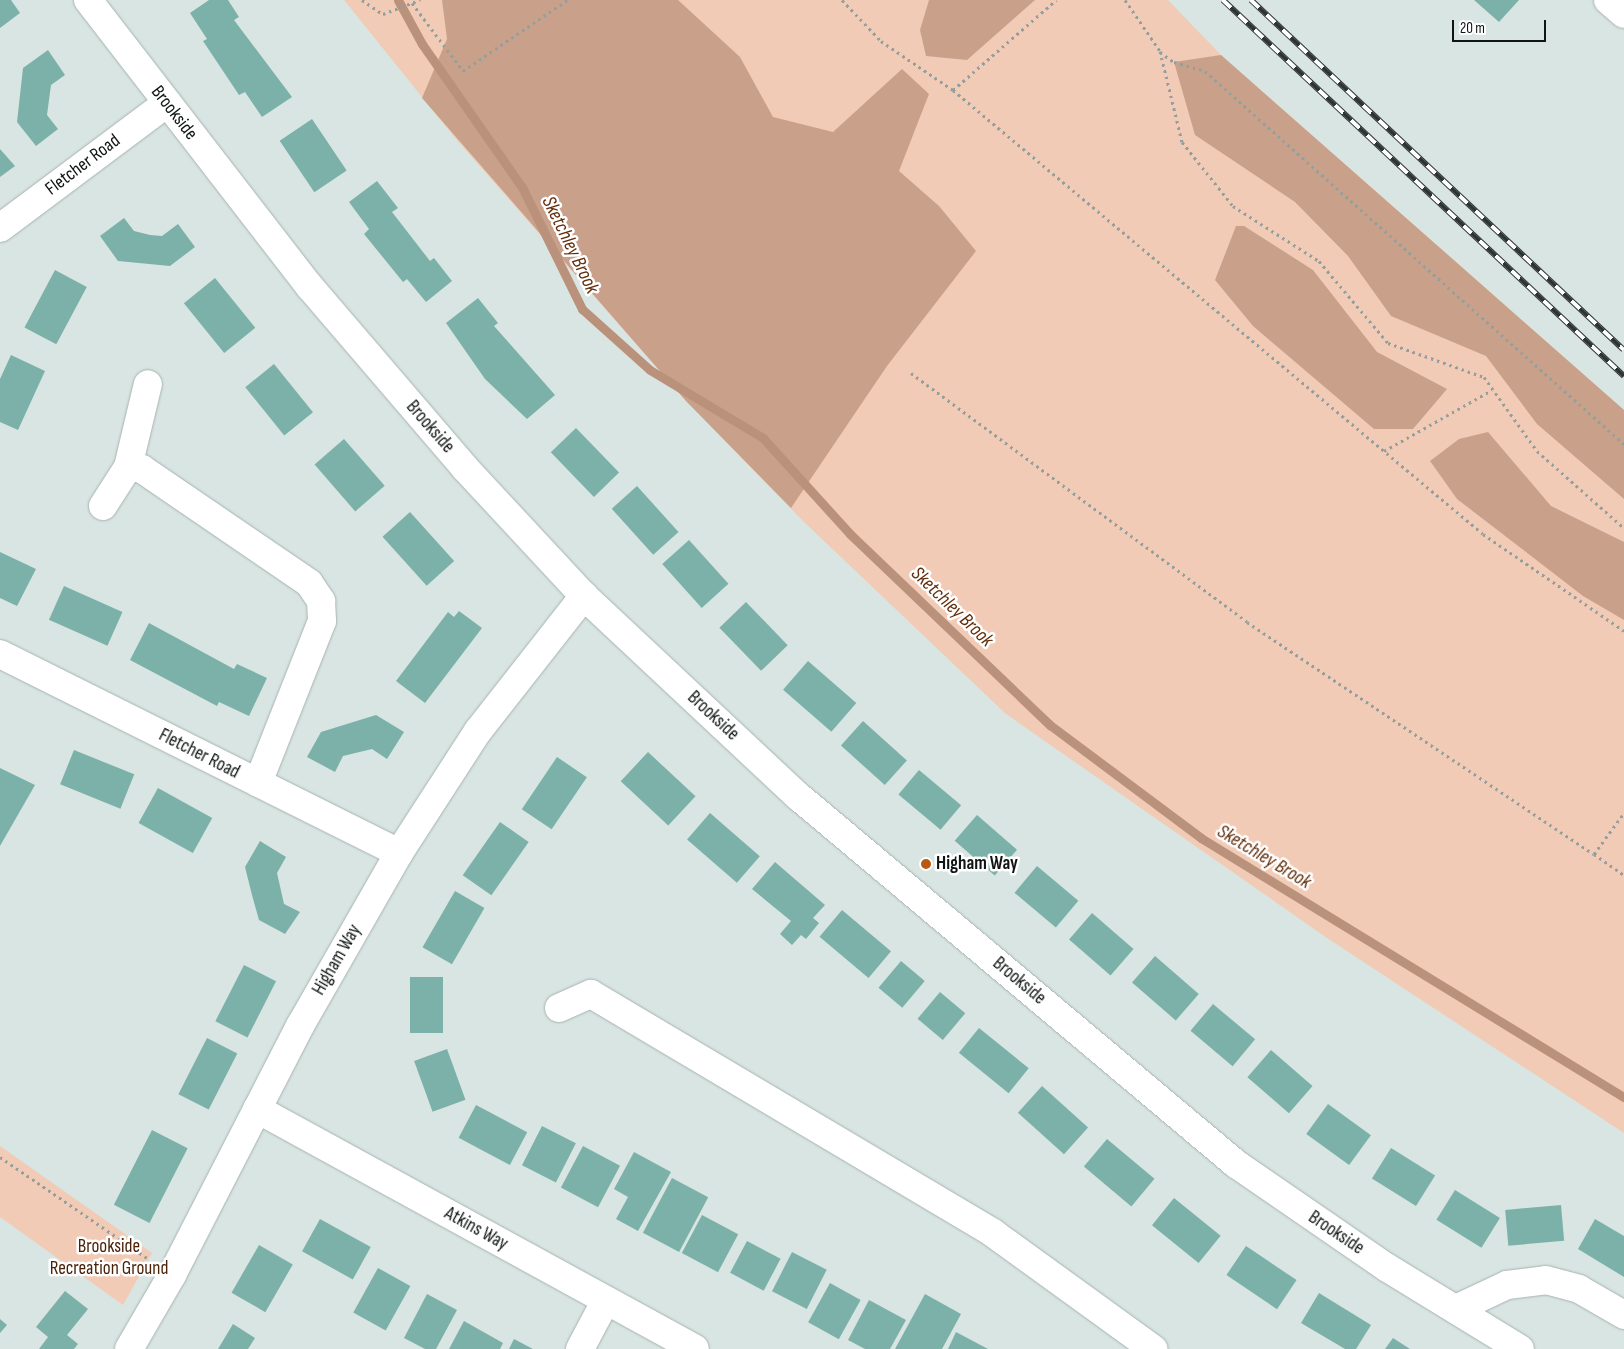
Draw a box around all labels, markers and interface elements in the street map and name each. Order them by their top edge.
scale bar [1454,10,1548,42]
text: 20 m [1460,19,1485,38]
street label: Brookside [146,81,202,145]
street label: Fletcher Road [41,130,125,200]
water label: Sketchley Brook [536,192,604,298]
street label: Brookside [401,396,459,458]
water label: Sketchley Brook [906,562,998,652]
street label: Brookside [682,686,744,746]
street label: Fletcher Road [155,724,243,784]
water label: Sketchley Brook [1213,820,1315,894]
place label: Higham Way [936,853,1018,875]
marker: Higham Way [920,858,932,870]
street label: Higham Way [308,921,366,999]
street label: Brookside [988,952,1050,1010]
street label: Atkins Way [440,1202,512,1256]
street label: Brookside [1304,1206,1368,1260]
park label: Brookside Recreation Ground [50,1236,168,1280]

